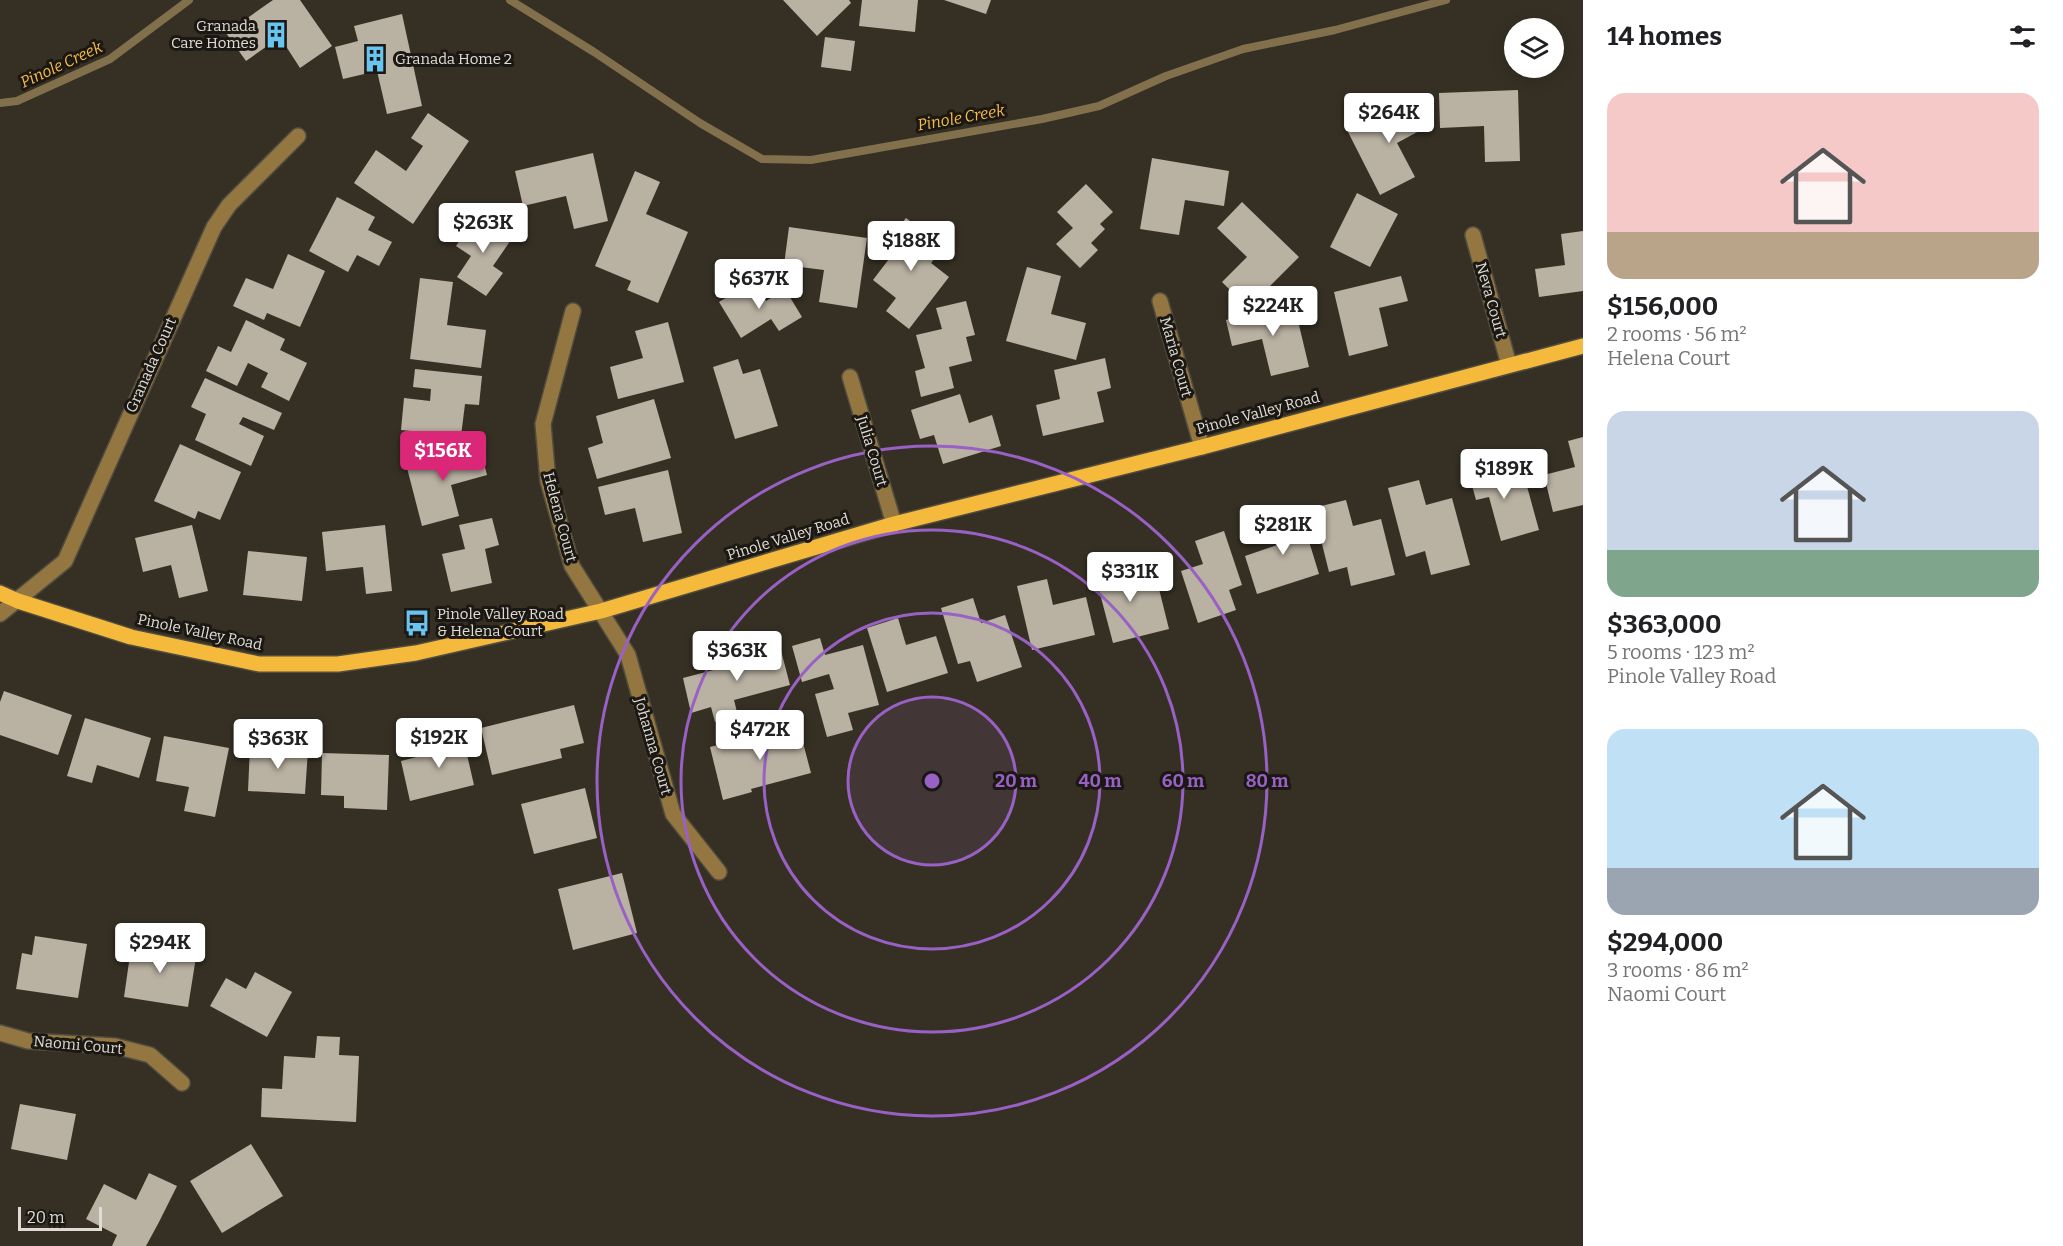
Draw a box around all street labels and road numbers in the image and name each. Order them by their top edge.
street label: Neva Court [1472,260,1511,340]
street label: Granada Court [122,314,180,415]
street label: Maria Court [1156,315,1196,400]
street label: Pinole Valley Road [1194,388,1322,438]
street label: Julia Court [852,412,891,489]
street label: Helena Court [539,470,581,564]
street label: Pinole Valley Road [725,510,851,564]
street label: Pinole Valley Road [136,610,264,654]
street label: Johanna Court [630,694,676,797]
street label: Naomi Court [33,1032,124,1058]

